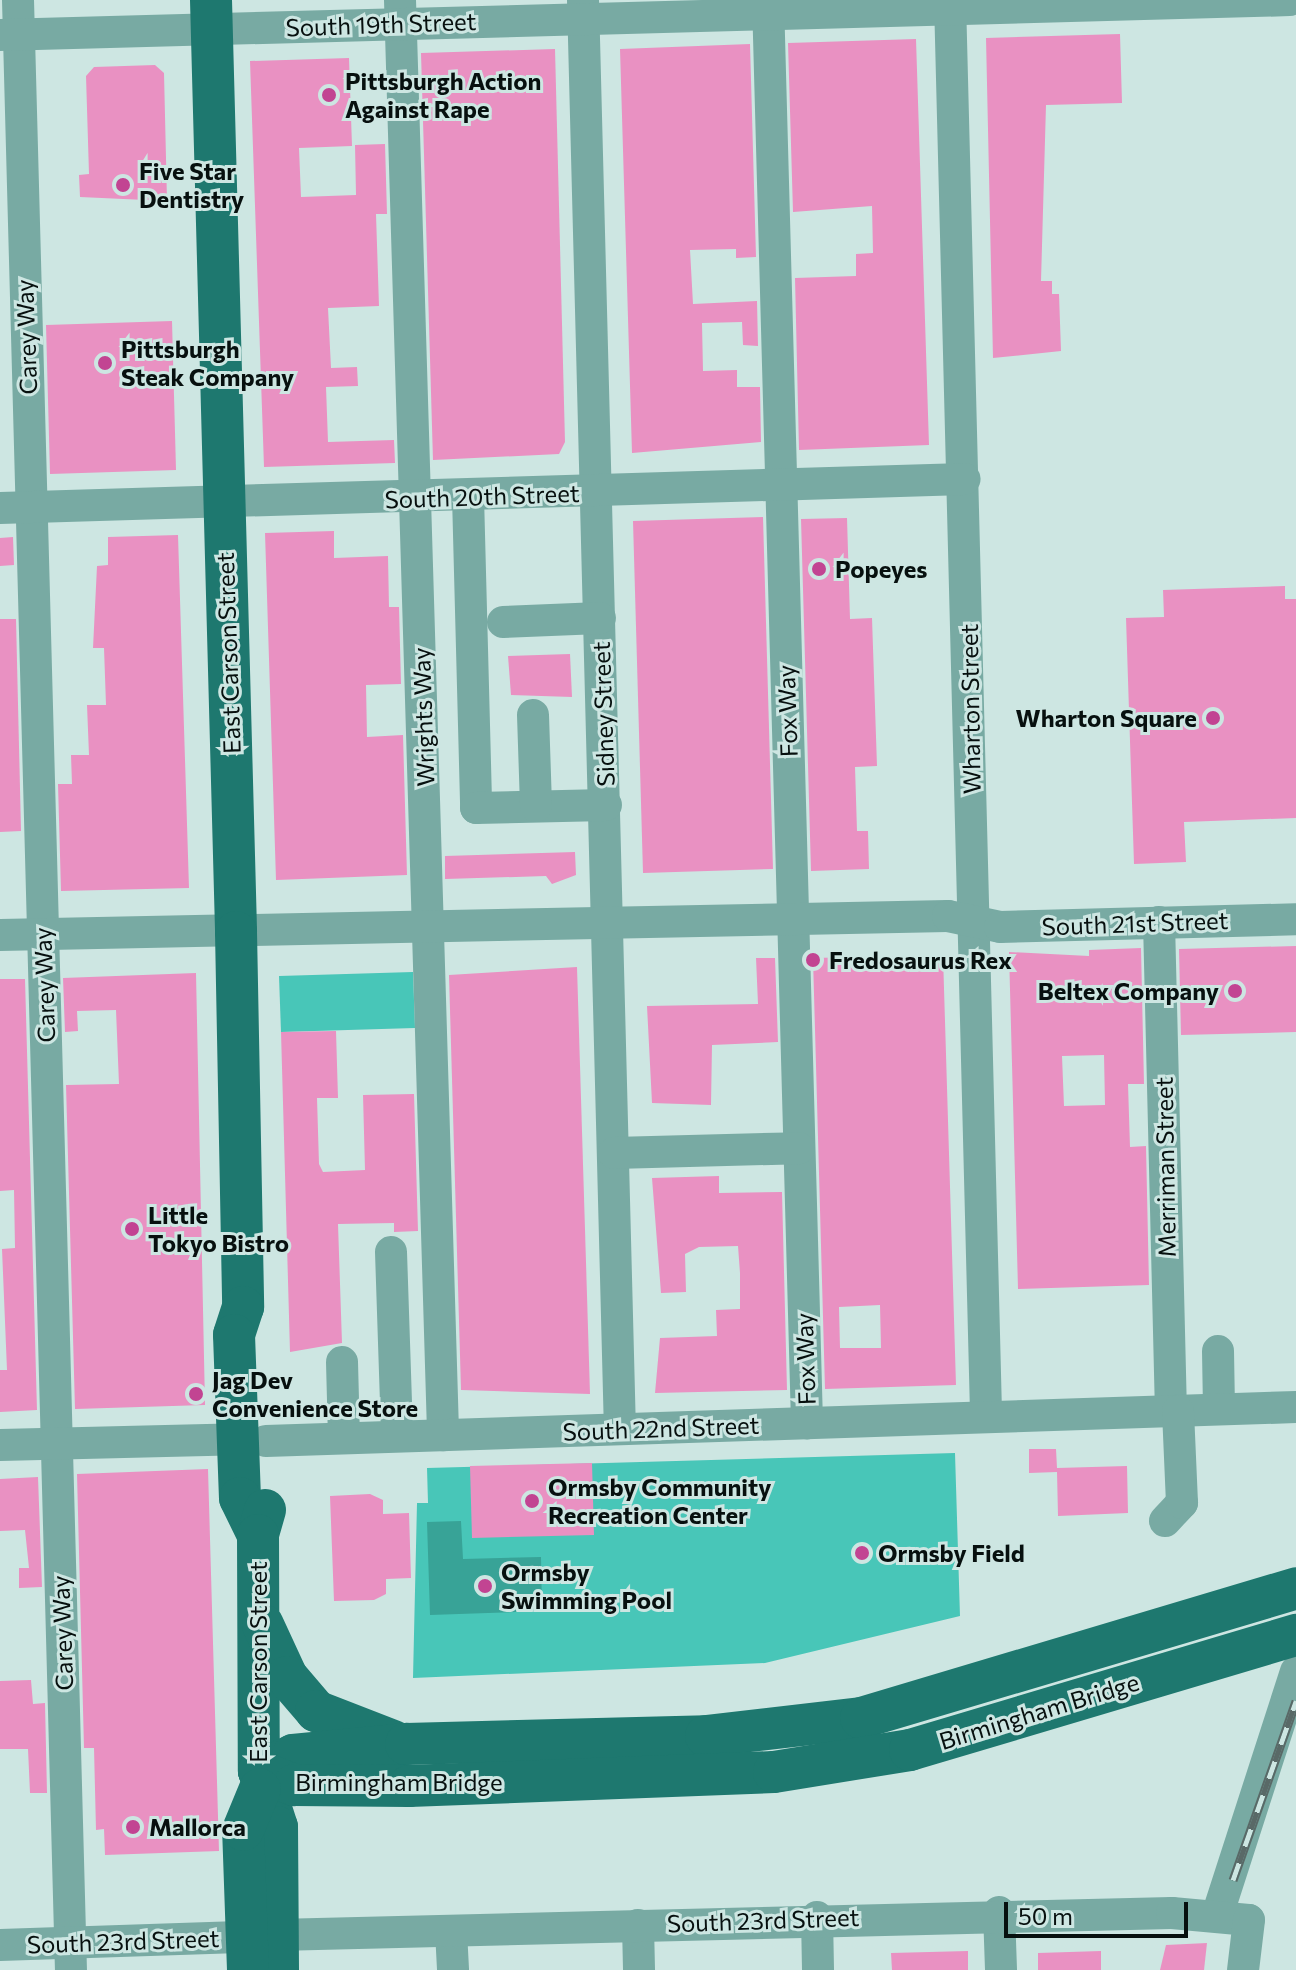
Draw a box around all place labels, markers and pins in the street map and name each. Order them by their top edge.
place label: Pittsburgh Action Against Rape [345,67,541,123]
marker: Pittsburgh Action Against Rape [320,86,338,104]
place label: Five Star Dentistry [139,157,244,213]
marker: Five Star Dentistry [114,176,132,194]
place label: Pittsburgh Steak Company [121,335,294,391]
marker: Pittsburgh Steak Company [96,354,114,372]
place label: Popeyes [835,555,928,583]
marker: Popeyes [810,560,828,578]
place label: Wharton Square [1016,704,1197,732]
marker: Wharton Square [1204,709,1222,727]
place label: Fredosaurus Rex [829,946,1012,974]
marker: Fredosaurus Rex [804,951,822,969]
place label: Beltex Company [1038,977,1219,1005]
marker: Beltex Company [1226,982,1244,1000]
place label: Little Tokyo Bistro [148,1201,289,1257]
marker: Little Tokyo Bistro [123,1220,141,1238]
place label: Jag Dev Convenience Store [212,1366,418,1422]
marker: Jag Dev Convenience Store [187,1385,205,1403]
place label: Ormsby Community Recreation Center [548,1473,771,1529]
marker: Ormsby Community Recreation Center [523,1492,541,1510]
place label: Ormsby Field [878,1539,1025,1567]
marker: Ormsby Field [853,1544,871,1562]
place label: Ormsby Swimming Pool [501,1558,672,1614]
marker: Ormsby Swimming Pool [476,1577,494,1595]
place label: Mallorca [149,1813,246,1841]
marker: Mallorca [124,1818,142,1836]

